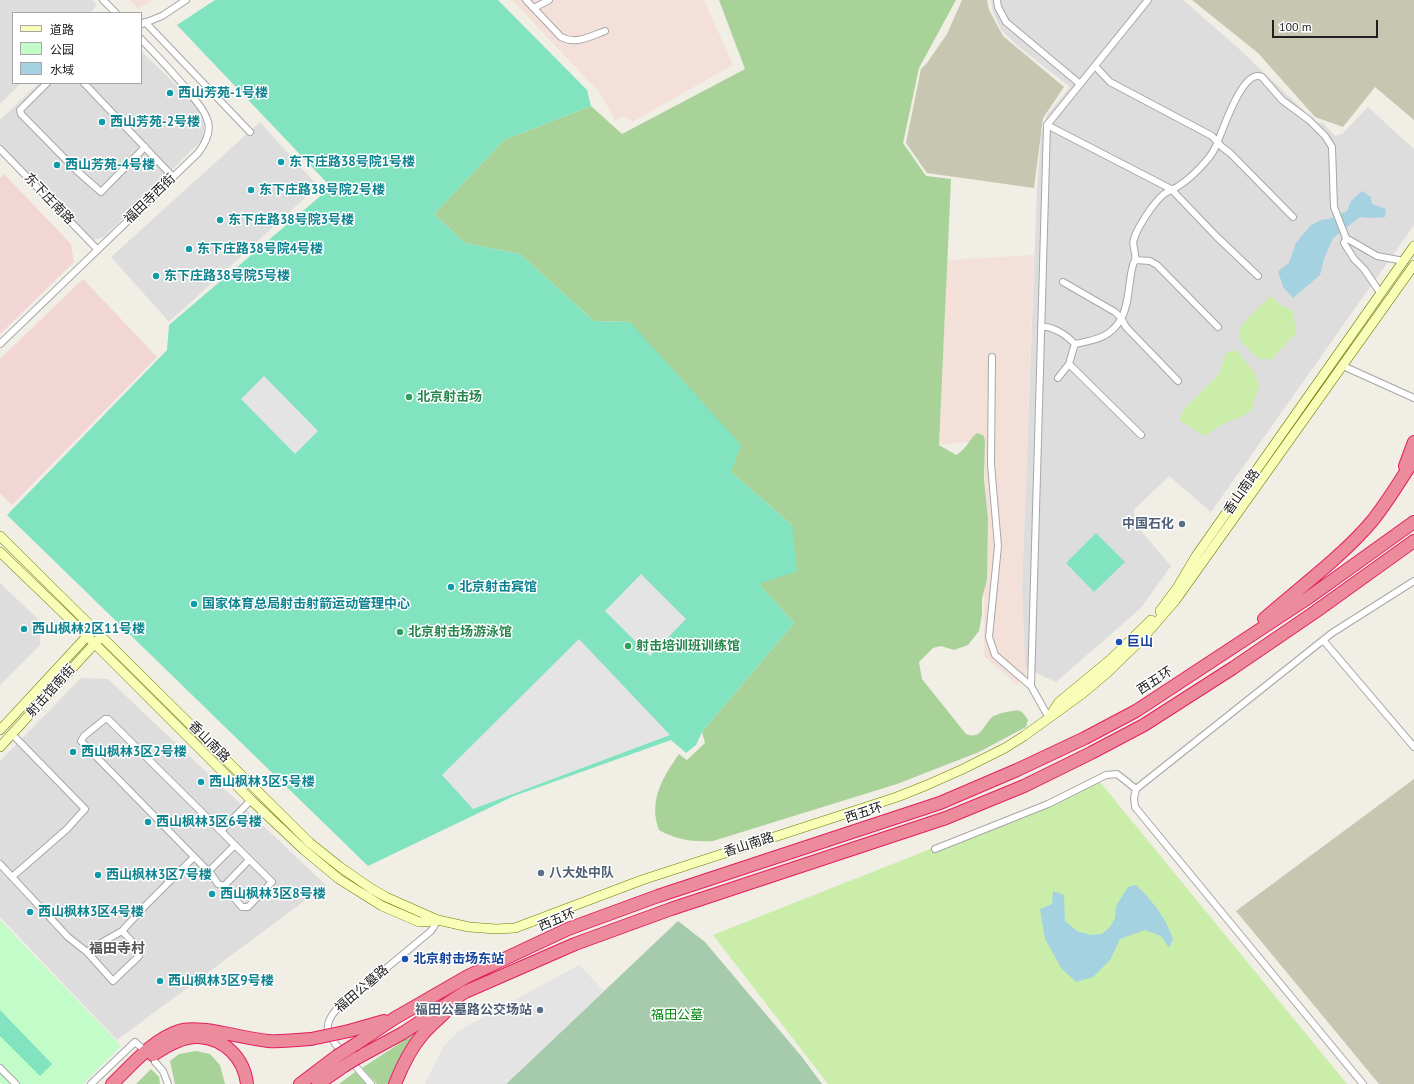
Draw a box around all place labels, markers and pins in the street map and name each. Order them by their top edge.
place label: 西山芳苑-1号楼 [178,85,268,101]
marker: 西山芳苑-1号楼 [165,88,175,98]
place label: 西山芳苑-2号楼 [110,114,200,130]
marker: 西山芳苑-2号楼 [97,117,107,127]
place label: 东下庄路38号院1号楼 [289,154,415,170]
place label: 西山芳苑-4号楼 [65,157,155,173]
marker: 东下庄路38号院1号楼 [276,157,286,167]
marker: 西山芳苑-4号楼 [52,160,62,170]
place label: 东下庄路38号院2号楼 [259,182,385,198]
marker: 东下庄路38号院2号楼 [246,185,256,195]
place label: 东下庄路38号院3号楼 [228,212,354,228]
marker: 东下庄路38号院3号楼 [215,215,225,225]
place label: 东下庄路38号院4号楼 [197,241,323,257]
marker: 东下庄路38号院4号楼 [184,244,194,254]
place label: 东下庄路38号院5号楼 [164,268,290,284]
marker: 东下庄路38号院5号楼 [151,271,161,281]
place label: 北京射击场 [417,389,482,405]
marker: 北京射击场 [404,392,414,402]
place label: 中国石化 [1122,516,1174,532]
marker: 中国石化 [1177,519,1187,529]
place label: 北京射击宾馆 [459,579,537,595]
marker: 北京射击宾馆 [446,582,456,592]
place label: 国家体育总局射击射箭运动管理中心 [202,596,410,612]
marker: 国家体育总局射击射箭运动管理中心 [189,599,199,609]
place label: 西山枫林2区11号楼 [32,621,145,637]
marker: 西山枫林2区11号楼 [19,624,29,634]
place label: 北京射击场游泳馆 [408,624,512,640]
marker: 北京射击场游泳馆 [395,627,405,637]
place label: 巨山 [1127,634,1153,650]
marker: 巨山 [1114,637,1124,647]
place label: 射击培训班训练馆 [636,638,740,654]
marker: 射击培训班训练馆 [623,641,633,651]
place label: 西山枫林3区2号楼 [81,744,187,760]
marker: 西山枫林3区2号楼 [68,747,78,757]
place label: 西山枫林3区5号楼 [209,774,315,790]
marker: 西山枫林3区5号楼 [196,777,206,787]
place label: 西山枫林3区6号楼 [156,814,262,830]
marker: 西山枫林3区6号楼 [143,817,153,827]
place label: 八大处中队 [549,865,614,881]
place label: 西山枫林3区7号楼 [106,867,212,883]
marker: 八大处中队 [536,868,546,878]
marker: 西山枫林3区7号楼 [93,870,103,880]
place label: 西山枫林3区8号楼 [220,886,326,902]
marker: 西山枫林3区8号楼 [207,889,217,899]
place label: 西山枫林3区4号楼 [38,904,144,920]
marker: 西山枫林3区4号楼 [25,907,35,917]
place label: 北京射击场东站 [413,951,504,967]
marker: 北京射击场东站 [400,954,410,964]
place label: 西山枫林3区9号楼 [168,973,274,989]
marker: 西山枫林3区9号楼 [155,976,165,986]
place label: 福田公墓路公交场站 [415,1002,532,1018]
marker: 福田公墓路公交场站 [535,1005,545,1015]

